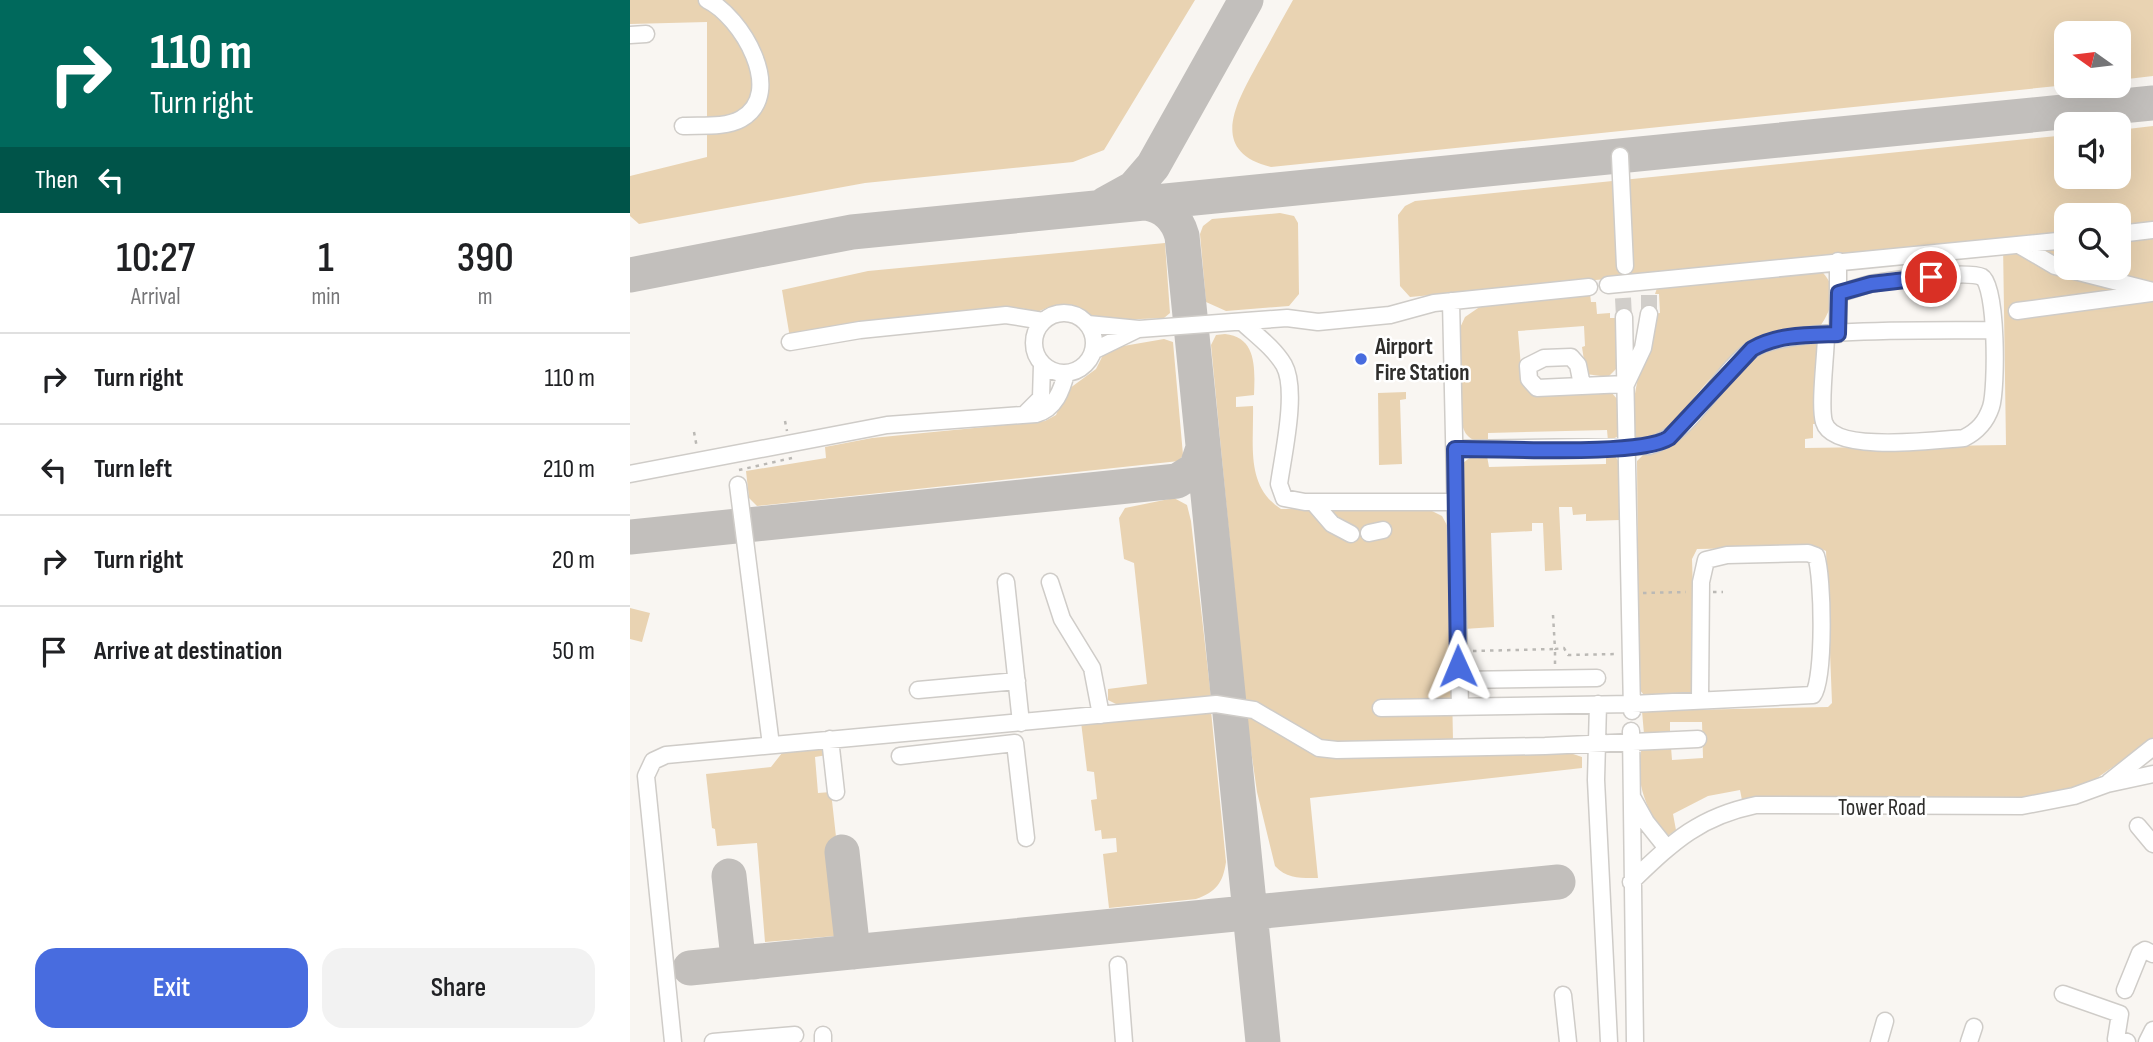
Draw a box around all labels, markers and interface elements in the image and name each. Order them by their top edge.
north arrow [2054,21,2132,98]
map controls [2054,21,2131,280]
text: 110 m [150,24,252,83]
icon: right [35,28,126,119]
text: Turn right [150,84,254,123]
button: sound [2054,112,2131,189]
icon: left [92,161,130,199]
text: Then [35,165,78,196]
button: search [2054,203,2131,280]
text: 10:27 [116,233,195,284]
text: 1 [318,233,334,284]
text: 390 [457,233,514,284]
pin [1901,247,1961,307]
icon: arrive [1912,258,1950,296]
text: Arrival [131,283,180,311]
text: min [312,283,340,311]
text: m [478,283,493,311]
place label: Airport Fire Station [1374,333,1469,387]
marker: Airport Fire Station [1353,351,1369,367]
icon: right [35,360,73,398]
text: Turn right [94,363,183,394]
text: 110 m [544,363,595,394]
icon: left [35,451,73,489]
text: Turn left [94,454,172,485]
text: 210 m [543,454,595,485]
icon: right [35,542,73,580]
text: Turn right [94,545,183,576]
text: 20 m [552,545,595,576]
position arrow [1421,629,1495,703]
icon: arrive [35,633,73,671]
text: Arrive at destination [94,636,282,667]
text: 50 m [552,636,595,667]
street label: Tower Road [1838,794,1926,822]
button: Exit [35,948,308,1028]
button: Share [322,948,595,1028]

